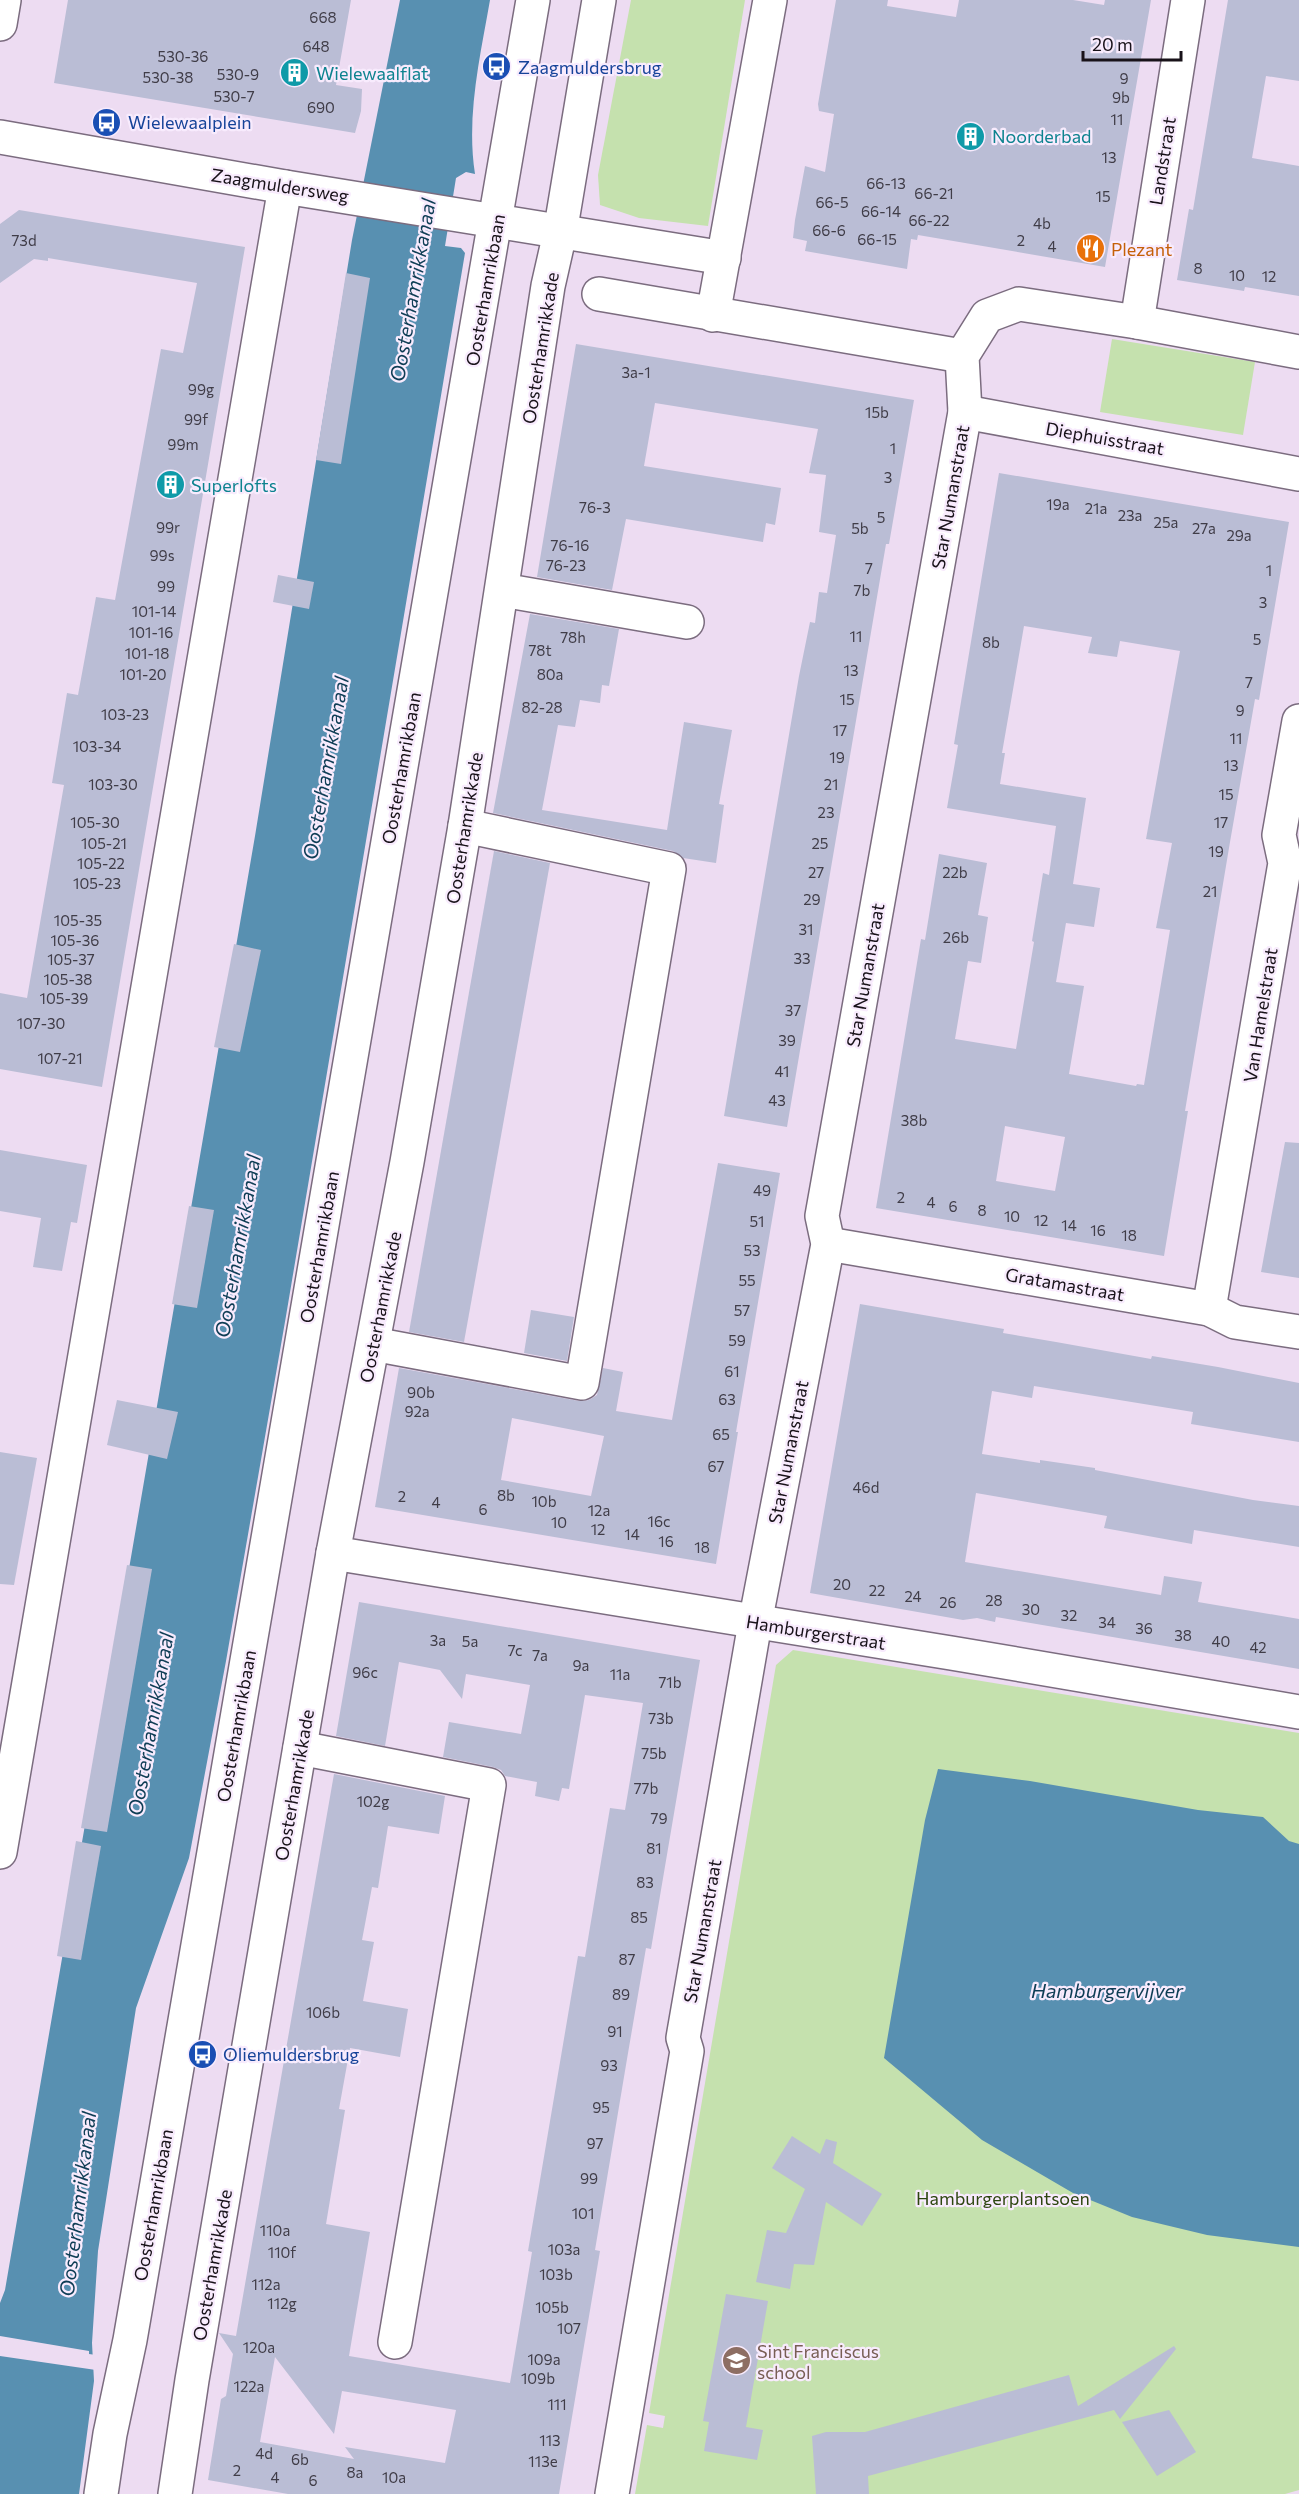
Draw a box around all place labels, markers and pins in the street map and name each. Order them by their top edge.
bus stop icon: Zaagmuldersbrug [481,51,513,83]
place label: Zaagmuldersbrug [518,56,662,78]
building icon: Wielewaalflat [279,57,311,89]
place label: Wielewaalflat [316,62,428,84]
bus stop icon: Wielewaalplein [91,106,123,138]
place label: Wielewaalplein [128,111,252,133]
building icon: Noorderbad [955,120,987,152]
place label: Noorderbad [992,125,1092,147]
restaurant icon: Plezant [1074,233,1106,265]
place label: Plezant [1111,238,1172,260]
building icon: Superlofts [154,469,186,501]
place label: Superlofts [191,474,277,496]
bus stop icon: Oliemuldersbrug [186,2038,218,2070]
place label: Oliemuldersbrug [223,2043,360,2065]
place label: Sint Franciscus school [757,2340,879,2383]
school or university icon: Sint Franciscus school [720,2345,752,2377]

